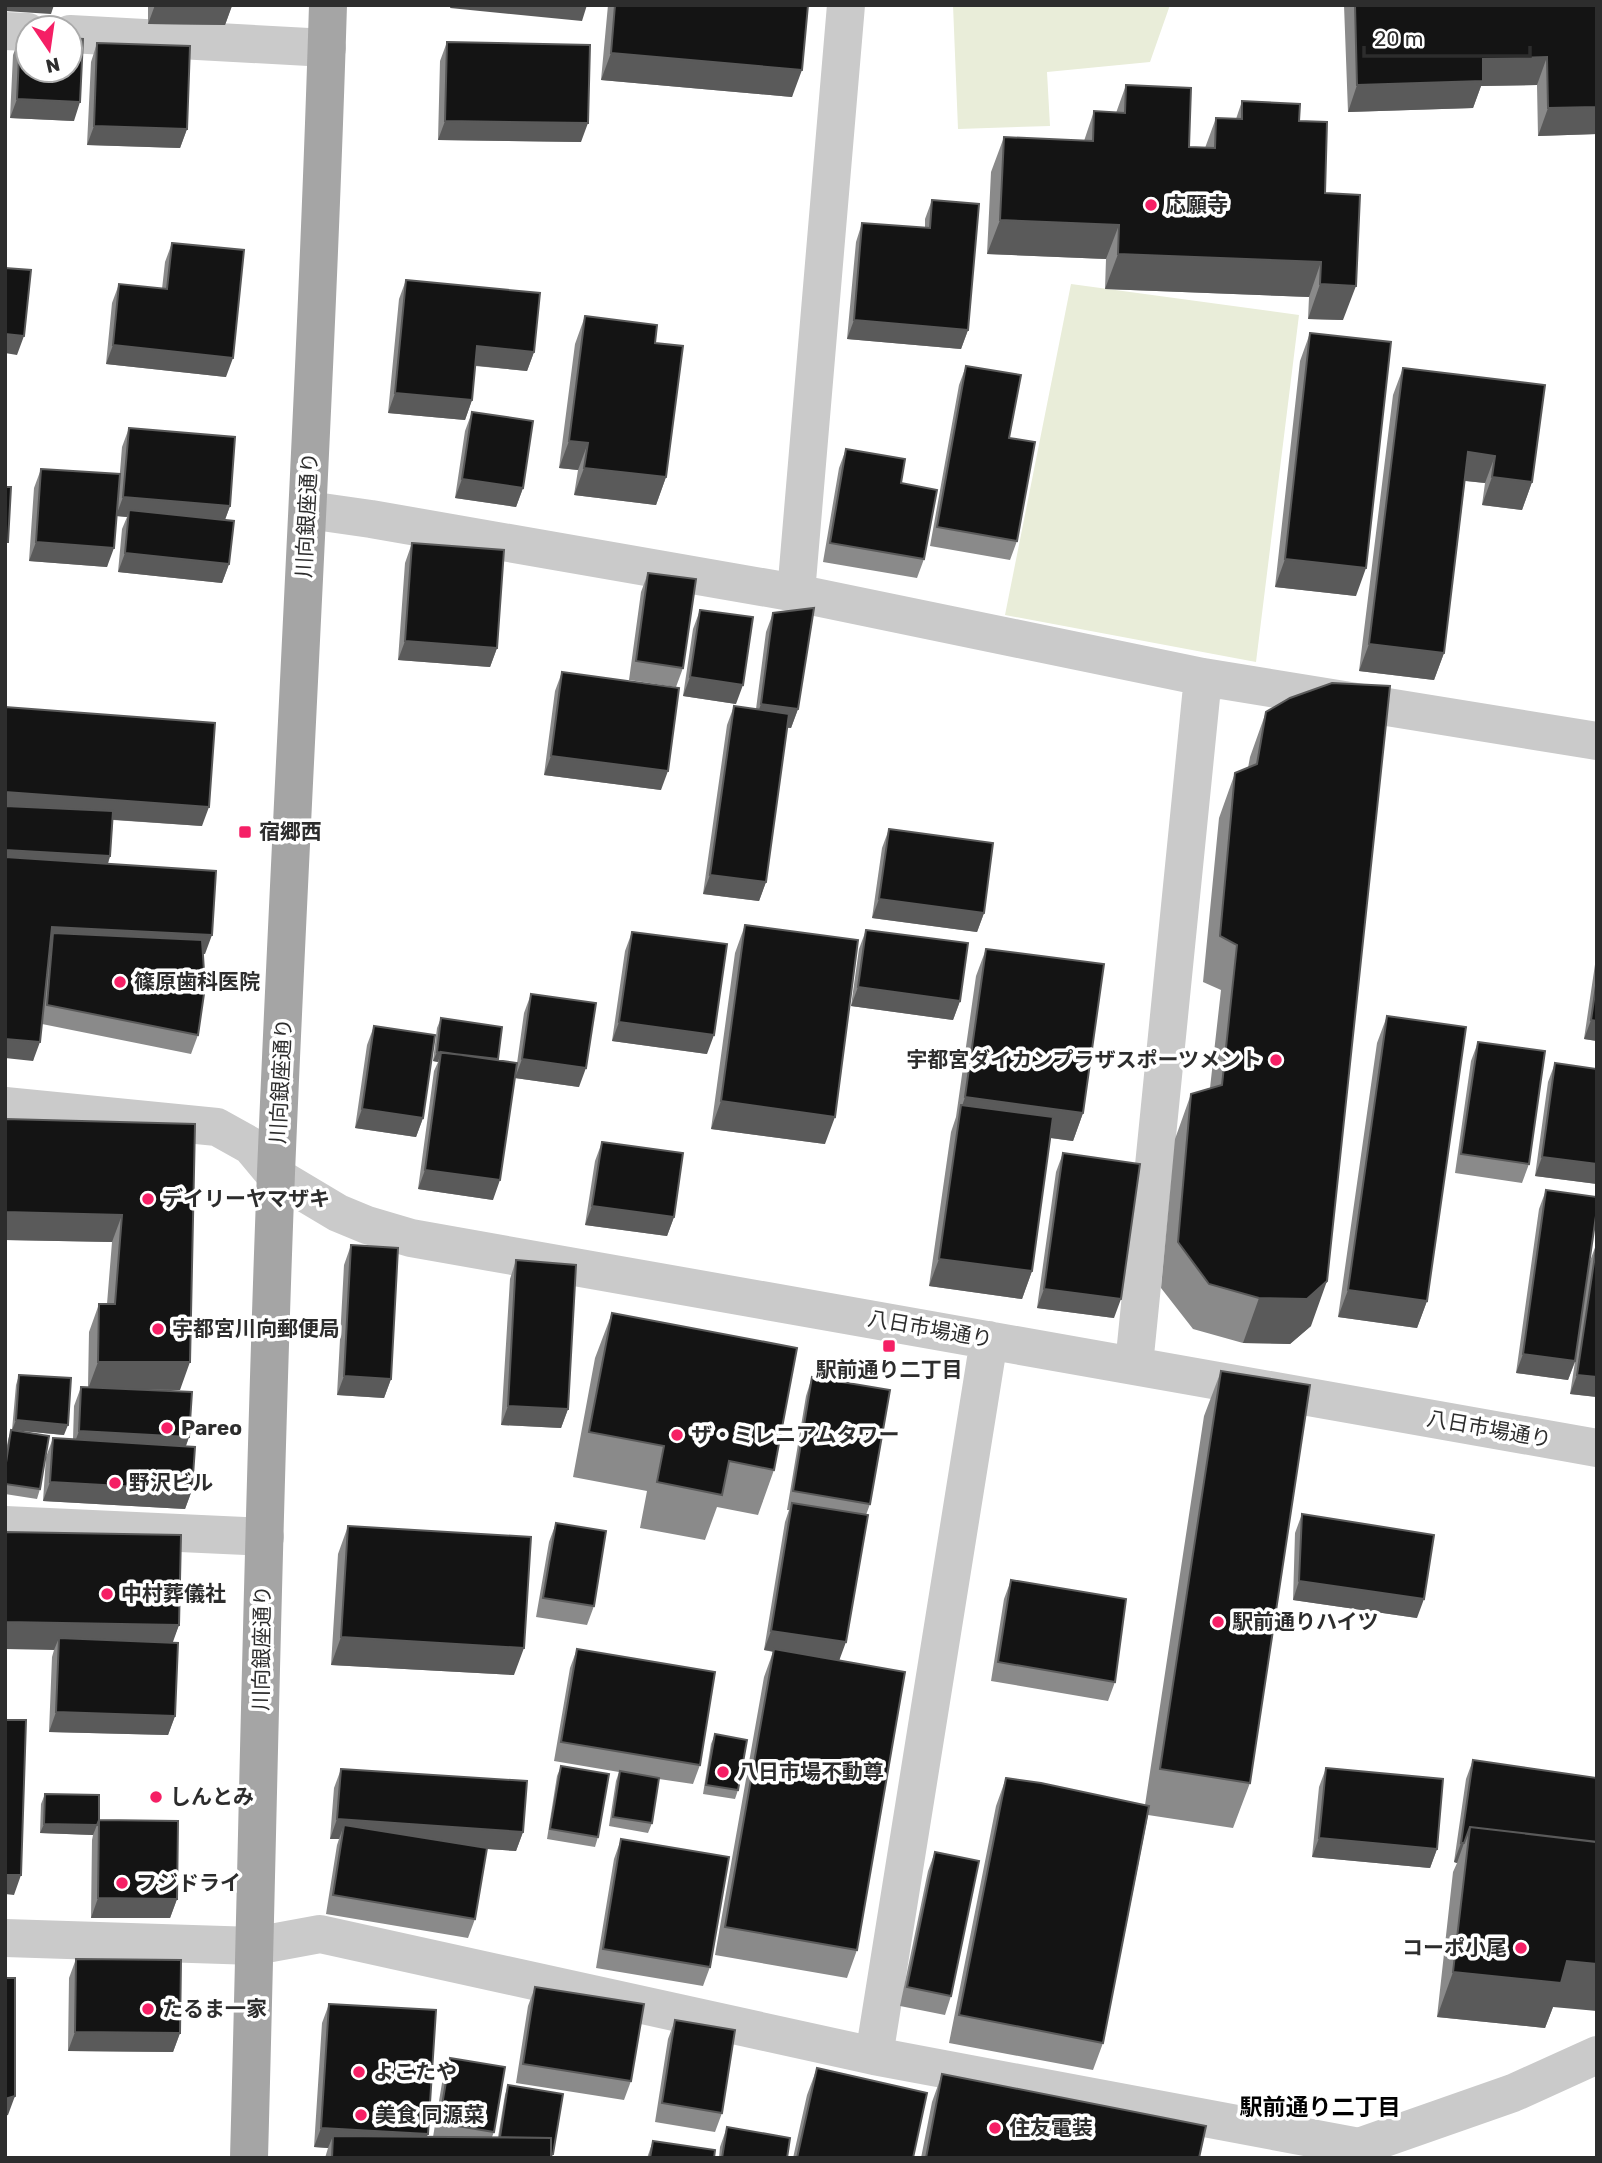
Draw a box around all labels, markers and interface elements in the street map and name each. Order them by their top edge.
north arrow [14,14,84,84]
scale bar [1364,14,1530,58]
text: 20 m [1374,26,1423,51]
text: N [43,52,62,78]
place label: 応願寺 [1165,192,1228,217]
marker: 応願寺 [1143,197,1159,213]
street label: 川向銀座通り [291,451,322,579]
place label: 宿郷西 [259,819,322,844]
marker: 宿郷西 [237,824,253,840]
place label: 篠原歯科医院 [134,969,260,994]
marker: 篠原歯科医院 [112,974,128,990]
street label: 川向銀座通り [265,1017,296,1145]
place label: 宇都宮ダイカンプラザスポーツメント [906,1047,1262,1072]
marker: 宇都宮ダイカンプラザスポーツメント [1268,1052,1284,1068]
place label: デイリーヤマザキ [162,1186,330,1211]
marker: デイリーヤマザキ [140,1191,156,1207]
street label: 八日市場通り [866,1305,994,1352]
place label: 宇都宮川向郵便局 [172,1316,340,1341]
marker: 宇都宮川向郵便局 [150,1321,166,1337]
marker: 駅前通り二丁目 [881,1338,897,1354]
place label: 駅前通り二丁目 [816,1357,963,1382]
street label: 八日市場通り [1425,1405,1553,1452]
place label: Pareo [181,1415,242,1440]
marker: Pareo [159,1420,175,1436]
place label: ザ・ミレニアムタワー [691,1422,900,1447]
marker: ザ・ミレニアムタワー [669,1427,685,1443]
place label: 野沢ビル [129,1470,213,1495]
marker: 野沢ビル [107,1475,123,1491]
place label: 中村葬儀社 [121,1581,226,1606]
street label: 川向銀座通り [248,1585,275,1711]
marker: 中村葬儀社 [99,1586,115,1602]
place label: 駅前通りハイツ [1232,1609,1379,1634]
marker: 駅前通りハイツ [1210,1614,1226,1630]
place label: 八日市場不動尊 [737,1759,884,1784]
marker: 八日市場不動尊 [715,1764,731,1780]
place label: しんとみ [170,1784,254,1809]
marker: しんとみ [148,1789,164,1805]
place label: フジドライ [136,1870,241,1895]
marker: フジドライ [114,1875,130,1891]
place label: コーポ小尾 [1402,1935,1507,1960]
marker: コーポ小尾 [1513,1940,1529,1956]
place label: たるま一家 [162,1996,267,2021]
marker: たるま一家 [140,2001,156,2017]
place label: よこたや [373,2059,457,2084]
marker: よこたや [351,2064,367,2080]
district label: 駅前通り二丁目 [1240,2093,1401,2121]
place label: 美食 同源菜 [375,2102,484,2127]
marker: 美食 同源菜 [353,2107,369,2123]
place label: 住友電装 [1009,2115,1093,2140]
marker: 住友電装 [987,2120,1003,2136]

